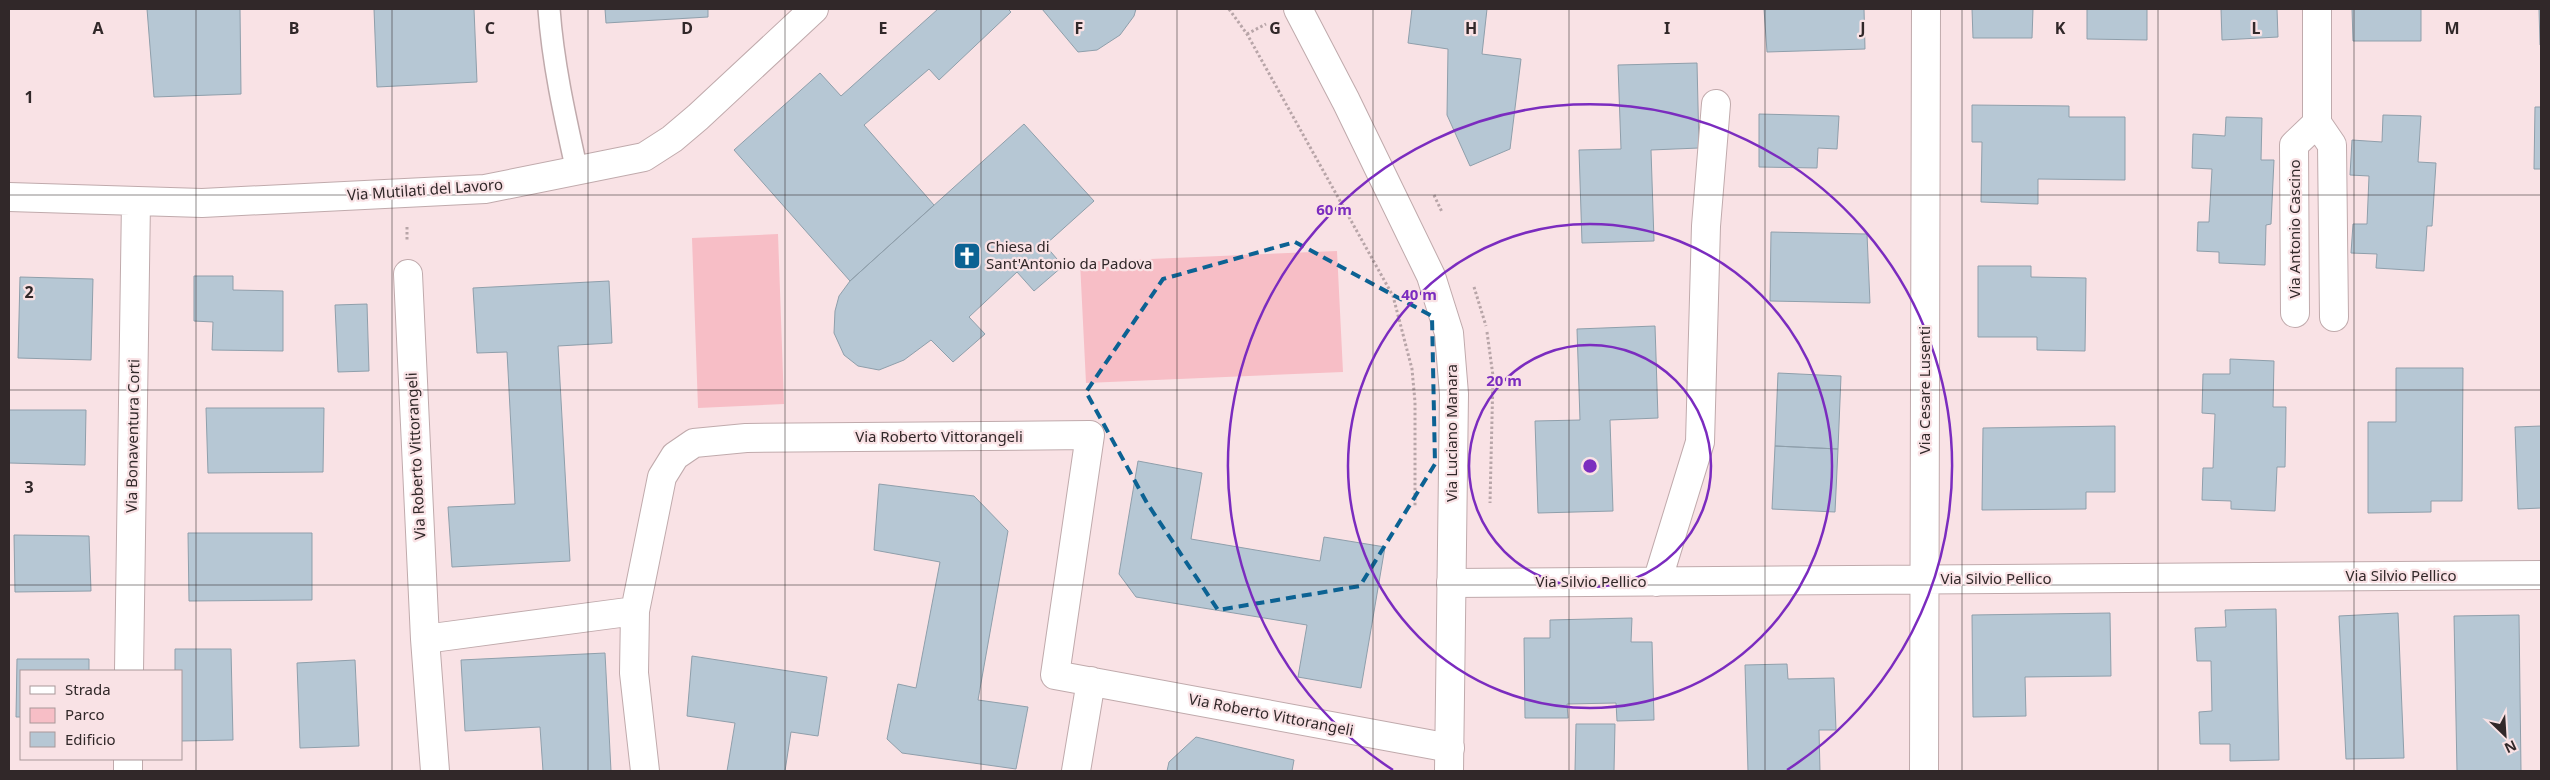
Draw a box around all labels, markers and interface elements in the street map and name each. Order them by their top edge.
text: A [92,17,104,39]
text: B [289,17,299,39]
text: C [485,17,495,39]
text: D [681,17,693,39]
text: E [879,17,888,39]
text: F [1075,17,1083,39]
text: G [1269,17,1281,39]
text: H [1465,17,1477,39]
text: I [1664,17,1670,39]
text: J [1858,17,1866,39]
text: K [2055,17,2066,39]
text: L [2252,17,2261,39]
text: M [2444,17,2460,39]
text: 1 [24,86,34,108]
street label: Via Antonio Cascino [2284,159,2304,299]
street label: Via Mutilati del Lavoro [346,174,504,204]
text: 60 m [1316,199,1352,219]
place label: Chiesa di Sant'Antonio da Padova [986,236,1153,273]
church icon: Chiesa di Sant'Antonio da Padova [952,241,982,271]
text: 2 [24,281,34,303]
text: 40 m [1401,284,1437,304]
street label: Via Cesare Lusenti [1914,326,1934,454]
street label: Via Bonaventura Corti [121,359,143,513]
street label: Via Luciano Manara [1441,364,1461,502]
text: 20 m [1486,370,1522,390]
street label: Via Roberto Vittorangeli [401,372,429,540]
street label: Via Roberto Vittorangeli [855,426,1023,446]
centre of rings [1581,457,1599,475]
text: 3 [24,476,34,498]
street label: Via Silvio Pellico [2345,565,2457,585]
street label: Via Silvio Pellico [1940,568,2052,588]
street label: Via Silvio Pellico [1535,571,1647,591]
legend [20,670,182,760]
text: Strada [65,679,111,699]
street label: Via Roberto Vittorangeli [1187,688,1355,740]
text: Parco [65,704,105,724]
north arrow [2480,710,2530,760]
text: Edificio [65,729,116,749]
text: N [2502,736,2520,758]

